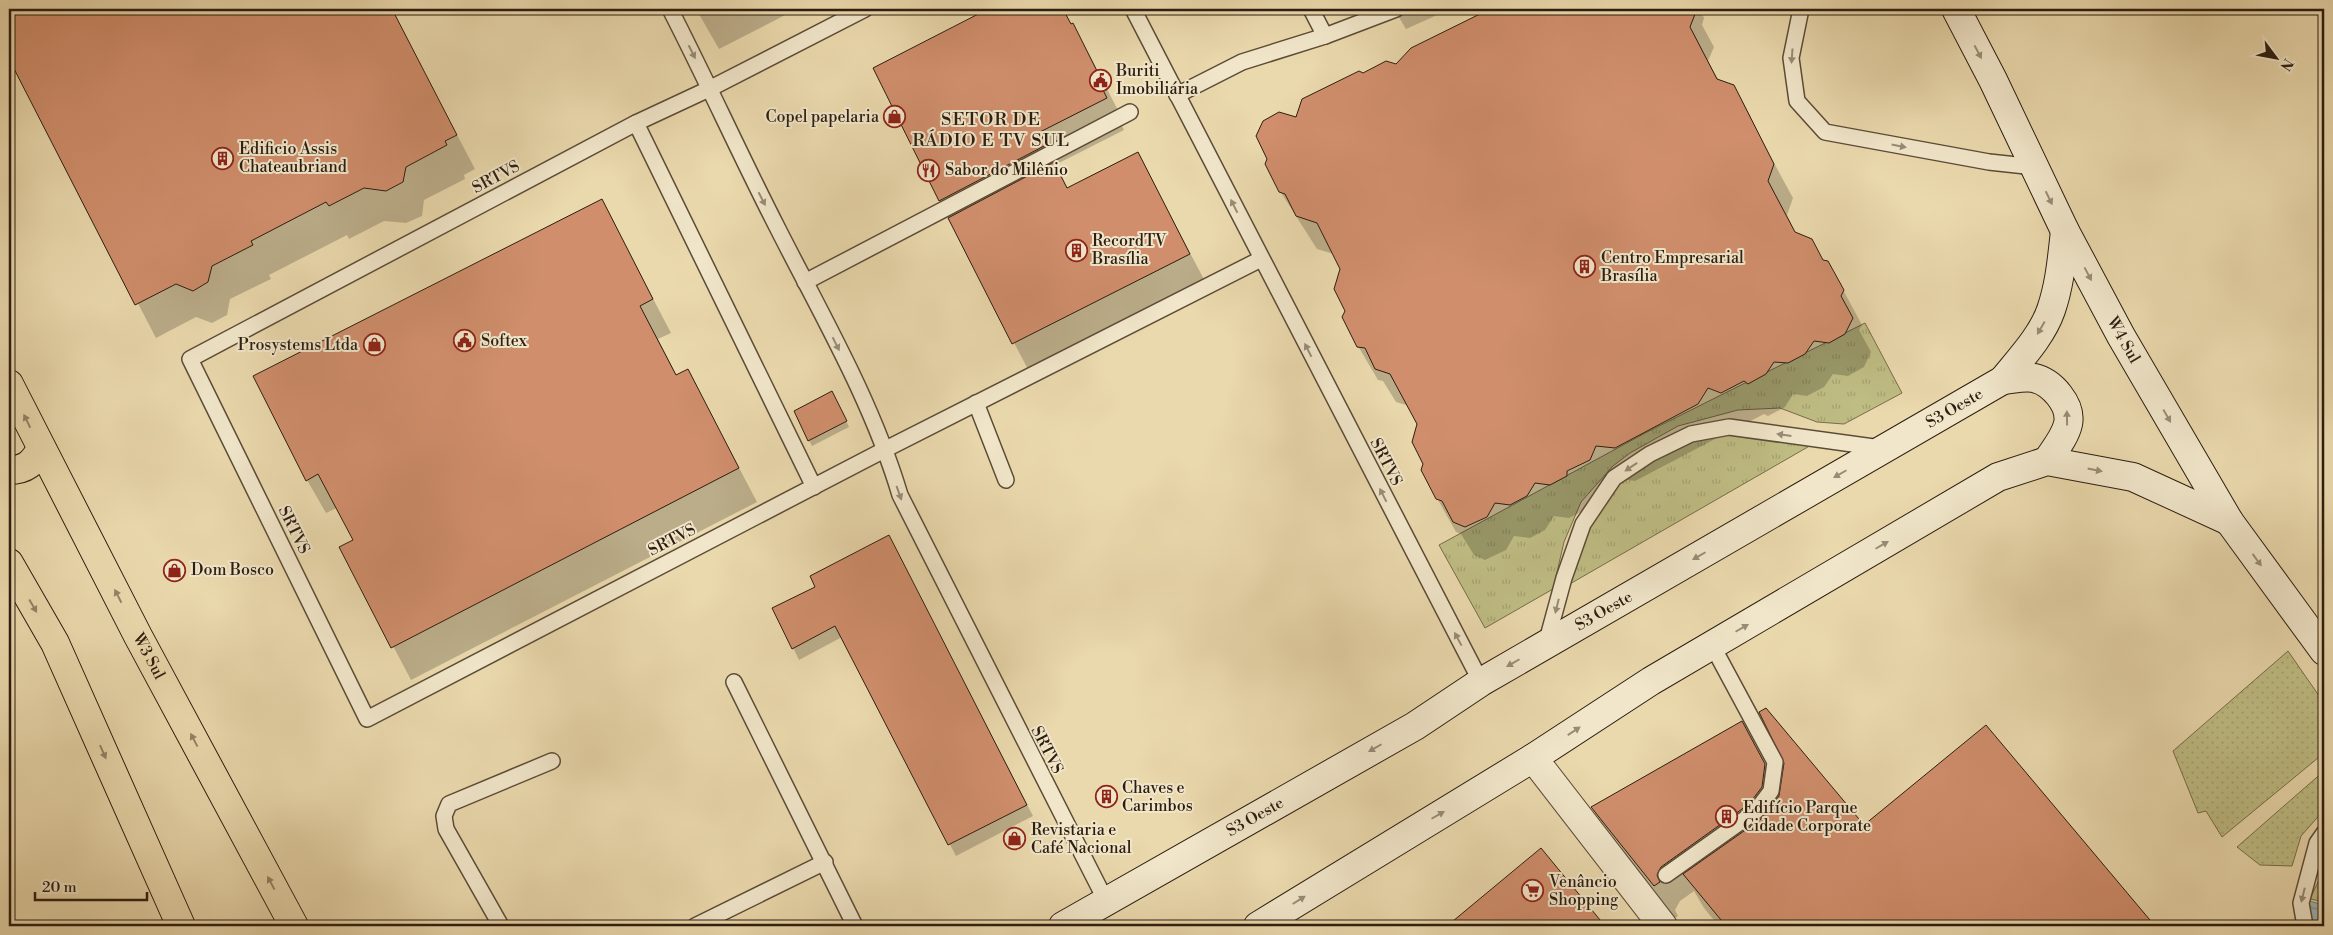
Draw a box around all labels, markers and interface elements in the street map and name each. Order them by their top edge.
north arrow [2250,32,2300,82]
one-way arrow [688,45,696,59]
one-way arrow [1974,45,1982,59]
one-way arrow [1788,49,1796,65]
text: N [2276,55,2297,74]
place label: Buriti Imobiliária [1115,61,1199,99]
public building icon: Buriti Imobiliária [1088,68,1112,92]
shop icon: Copel papelaria [883,105,907,129]
place label: Copel papelaria [766,107,880,127]
district label: SETOR DE RÁDIO E TV SUL [912,108,1070,152]
place label: Edificio Assis Chateaubriand [239,139,347,177]
one-way arrow [1892,142,1908,150]
building icon: Edificio Assis Chateaubriand [211,146,235,170]
street label: SRTVS [469,156,523,198]
restaurant icon: Sabor do Milênio [917,158,941,182]
place label: Sabor do Milênio [945,160,1068,180]
one-way arrow [758,191,766,206]
one-way arrow [2046,191,2054,205]
one-way arrow [1230,199,1238,213]
place label: RecordTV Brasília [1091,231,1167,269]
building icon: RecordTV Brasília [1064,238,1088,262]
place label: Centro Empresarial Brasília [1600,248,1744,286]
building icon: Centro Empresarial Brasília [1573,255,1597,279]
one-way arrow [2084,267,2092,281]
street label: W4 Sul [2102,312,2145,367]
one-way arrow [2037,321,2045,335]
public building icon: Softex [453,329,477,353]
place label: Softex [481,331,528,351]
shop icon: Prosystems Ltda [362,333,386,357]
place label: Prosystems Ltda [238,335,359,355]
one-way arrow [832,336,840,351]
one-way arrow [1304,343,1313,357]
street label: S3 Oeste [1922,384,1986,433]
one-way arrow [2163,408,2171,423]
one-way arrow [2063,409,2071,425]
one-way arrow [23,414,31,428]
one-way arrow [1776,431,1792,439]
street label: SRTVS [1366,435,1406,489]
one-way arrow [1625,462,1638,472]
one-way arrow [2087,466,2103,474]
one-way arrow [1833,470,1847,479]
one-way arrow [896,486,904,500]
one-way arrow [1379,487,1387,502]
street label: SRTVS [274,503,314,557]
street label: SRTVS [645,520,699,560]
one-way arrow [1875,541,1888,550]
one-way arrow [1693,551,1706,560]
one-way arrow [2252,553,2263,566]
shop icon: Dom Bosco [163,558,187,582]
place label: Dom Bosco [191,560,274,580]
street label: S3 Oeste [1572,587,1636,635]
one-way arrow [114,589,122,604]
one-way arrow [29,599,38,612]
one-way arrow [1553,599,1561,614]
one-way arrow [1735,623,1748,632]
street label: W3 Sul [128,629,170,683]
one-way arrow [1454,632,1462,646]
one-way arrow [1507,659,1520,668]
street label: SRTVS [1027,723,1067,777]
one-way arrow [1567,726,1580,736]
one-way arrow [190,733,198,747]
one-way arrow [1368,744,1382,753]
one-way arrow [100,745,108,759]
place label: Chaves e Carimbos [1122,778,1193,816]
building icon: Chaves e Carimbos [1094,785,1118,809]
street label: S3 Oeste [1223,793,1287,841]
place label: Edifício Parque Cidade Corporate [1743,798,1871,836]
building icon: Edifício Parque Cidade Corporate [1715,805,1739,829]
one-way arrow [1431,811,1444,820]
place label: Revistaria e Café Nacional [1031,820,1132,858]
shop icon: Revistaria e Café Nacional [1003,827,1027,851]
scale bar [35,870,148,902]
place label: Venâncio Shopping [1548,872,1619,910]
one-way arrow [266,877,275,890]
text: 20 m [42,878,77,897]
supermarket icon: Venâncio Shopping [1521,879,1545,903]
one-way arrow [2299,888,2307,903]
one-way arrow [1293,896,1306,905]

